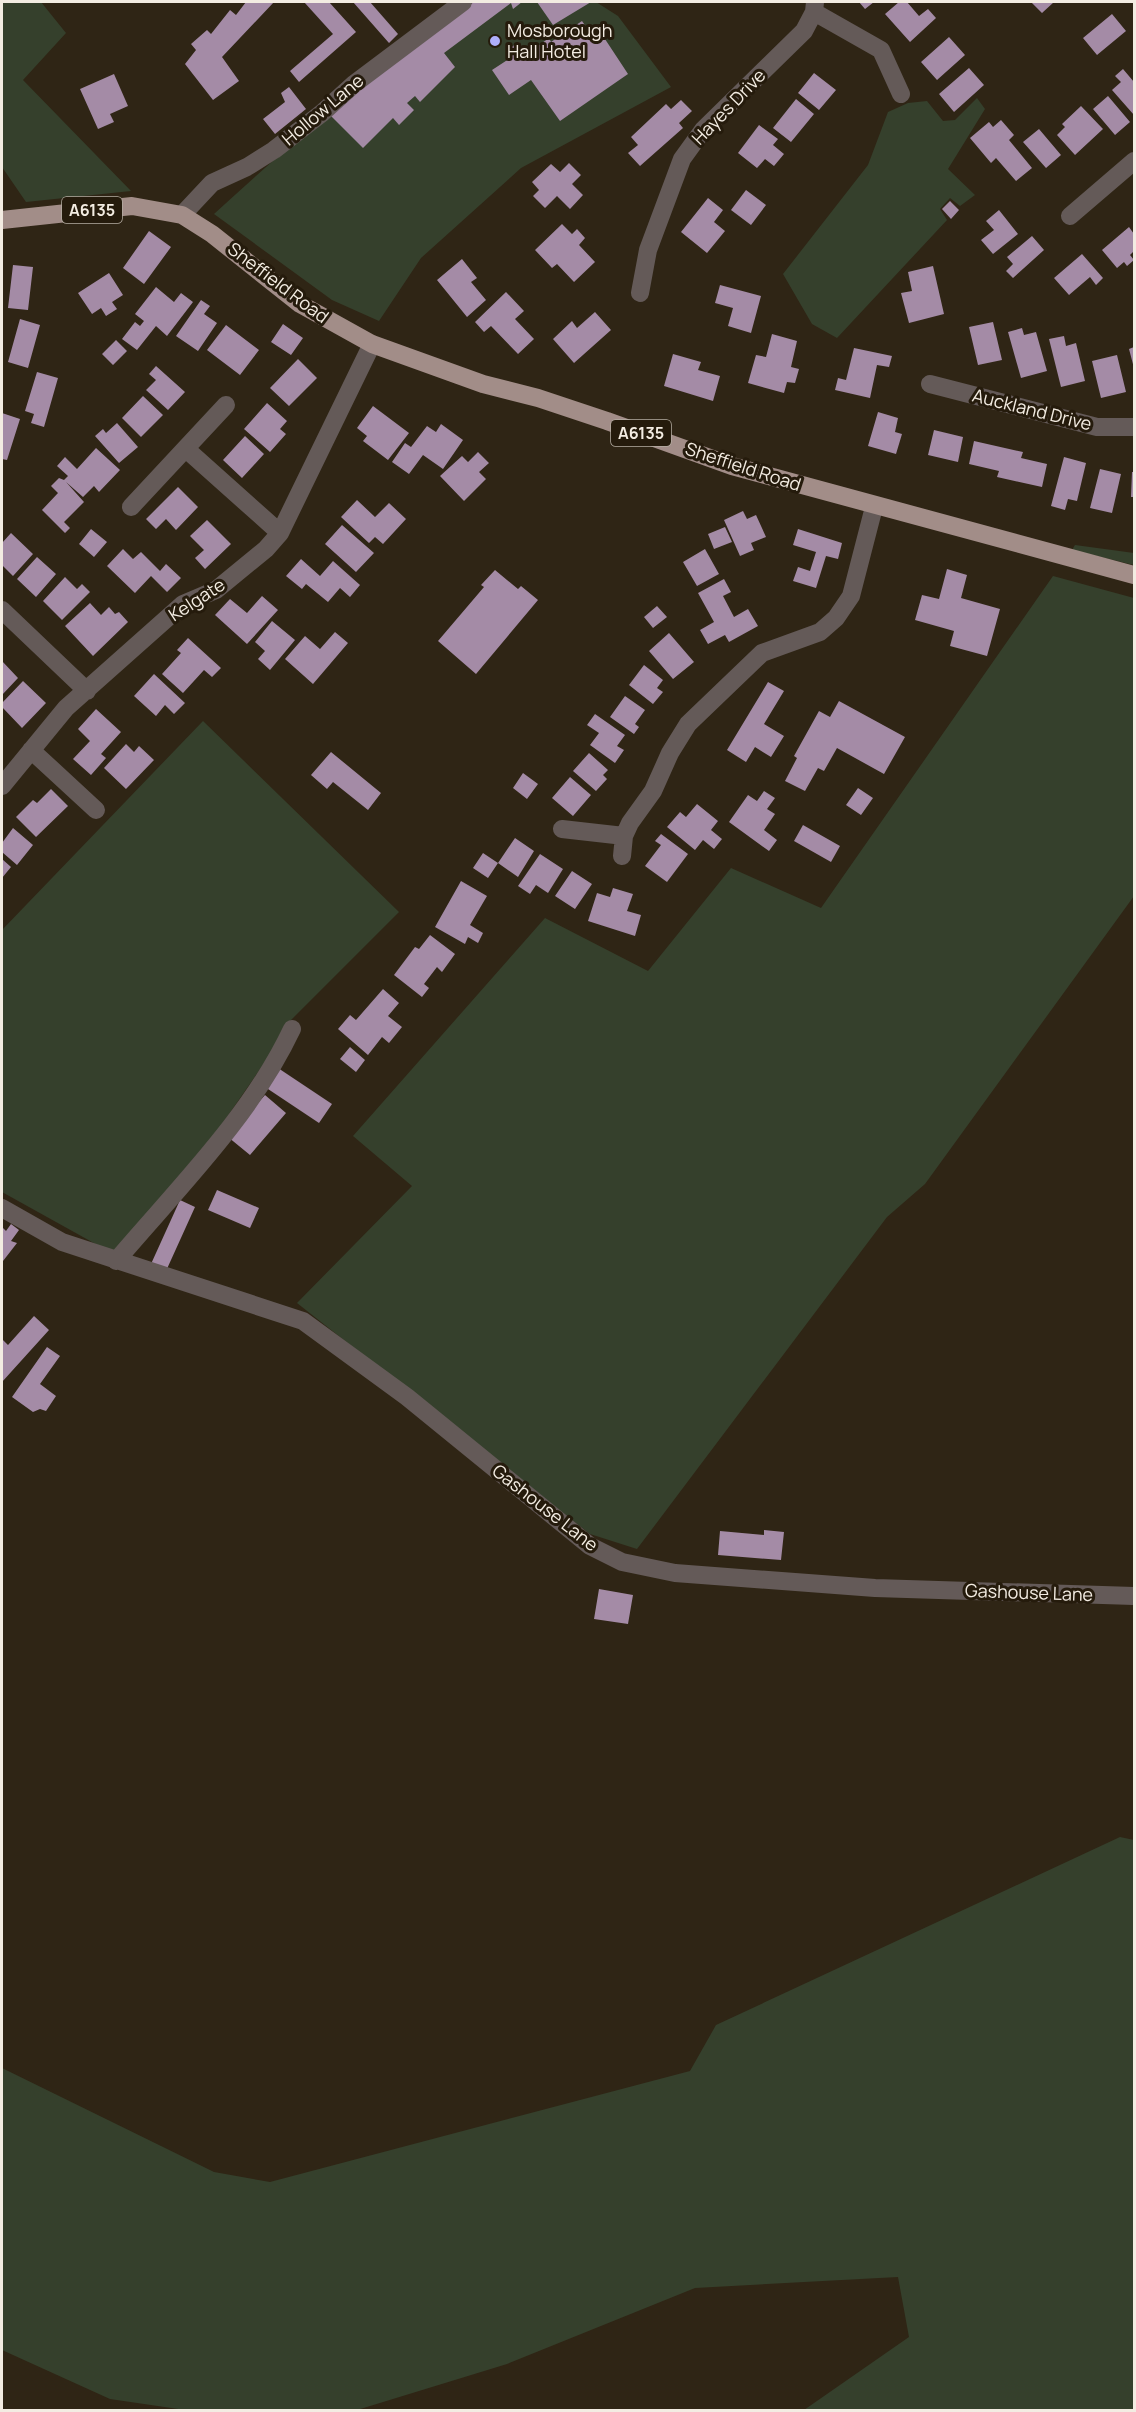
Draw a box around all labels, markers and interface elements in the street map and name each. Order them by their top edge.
place label: Mosborough Hall Hotel [507,18,612,63]
marker: Mosborough Hall Hotel [488,34,502,48]
street label: Hayes Drive [686,63,770,149]
street label: Hollow Lane [277,68,368,150]
road number: A6135 [62,197,122,223]
street label: Sheffield Road [223,236,334,328]
street label: Auckland Drive [970,383,1094,435]
road number: A6135 [611,420,671,446]
street label: Sheffield Road [682,436,804,496]
street label: Kelgate [164,572,229,626]
street label: Gashouse Lane [488,1458,603,1556]
street label: Gashouse Lane [965,1578,1093,1606]

